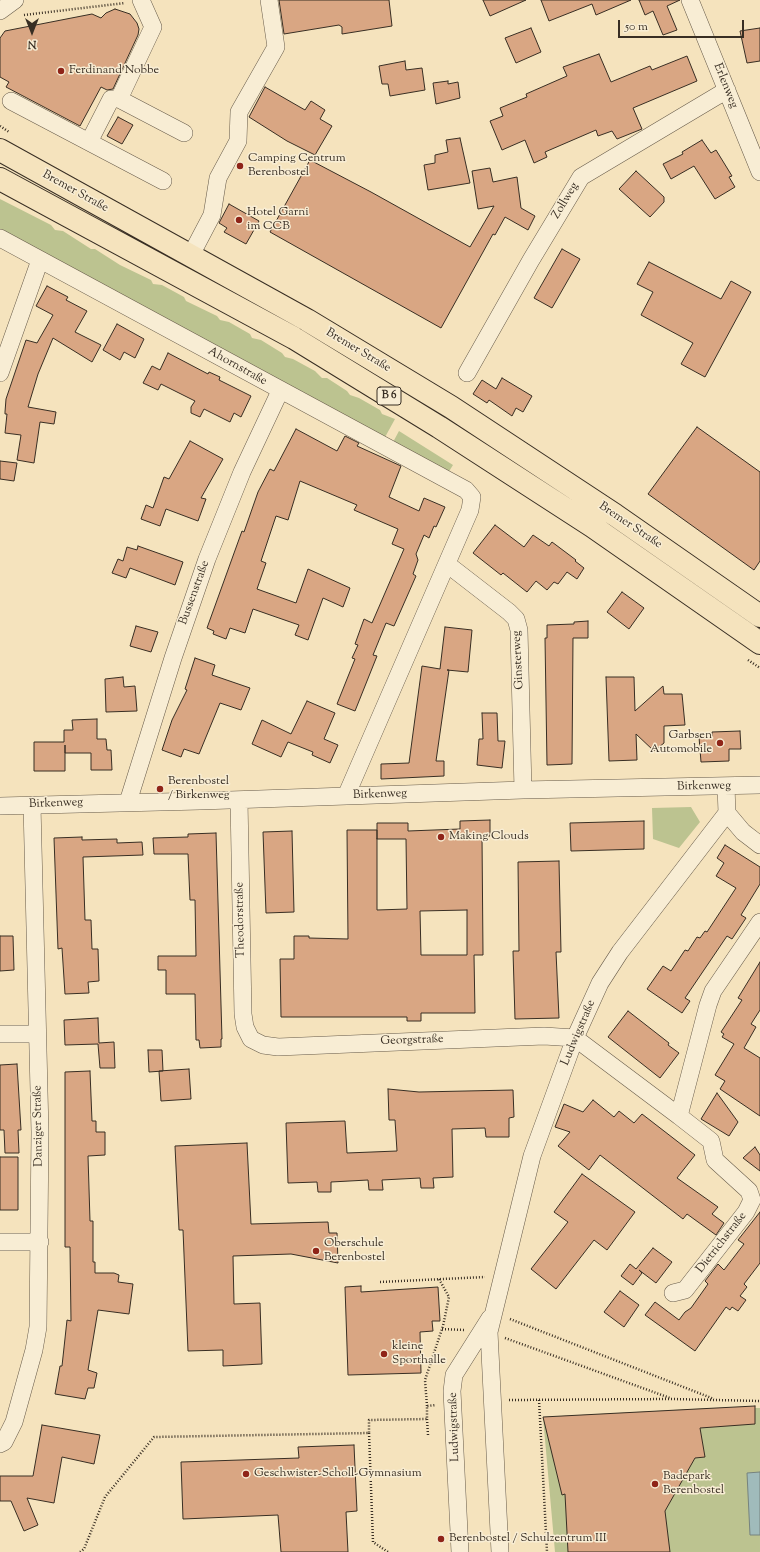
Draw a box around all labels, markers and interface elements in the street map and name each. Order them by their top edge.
north arrow [12,12,52,52]
scale bar [620,12,746,38]
text: 50 m [625,18,648,36]
text: N [28,36,36,52]
street label: Erlenweg [709,61,741,111]
place label: Ferdinand Nobbe [69,64,159,78]
marker: Ferdinand Nobbe [56,66,66,76]
place label: Camping Centrum Berenbostel [248,152,346,180]
marker: Camping Centrum Berenbostel [235,161,245,171]
street label: Bremer Straße [39,168,111,216]
street label: Zollweg [550,180,582,222]
place label: Hotel Garni im CCB [247,206,309,234]
marker: Hotel Garni im CCB [234,215,244,225]
street label: Bremer Straße [323,326,393,376]
street label: Ahornstraße [205,345,269,389]
road number: B 6 [377,387,401,405]
street label: Bremer Straße [596,500,664,552]
street label: Bussenstraße [177,559,213,627]
street label: Ginsterweg [510,630,528,690]
place label: Garbsen Automobile [650,729,712,757]
marker: Garbsen Automobile [715,738,725,748]
place label: Berenbostel / Birkenweg [168,775,230,803]
street label: Birkenweg [677,779,731,795]
marker: Berenbostel / Birkenweg [155,784,165,794]
street label: Birkenweg [353,787,407,803]
street label: Birkenweg [29,796,83,812]
place label: Making Clouds [449,830,529,844]
marker: Making Clouds [436,832,446,842]
street label: Theodorstraße [233,882,249,958]
street label: Ludwigstraße [559,998,599,1068]
street label: Georgstraße [380,1033,444,1049]
street label: Danziger Straße [31,1085,47,1167]
street label: Dietrichstraße [694,1210,750,1276]
place label: Oberschule Berenbostel [324,1237,385,1265]
marker: Oberschule Berenbostel [311,1246,321,1256]
place label: kleine Sporthalle [392,1340,446,1368]
marker: kleine Sporthalle [379,1349,389,1359]
street label: Ludwigstraße [447,1392,463,1462]
place label: Geschwister-Scholl-Gymnasium [254,1467,422,1481]
marker: Geschwister-Scholl-Gymnasium [241,1469,251,1479]
place label: Badepark Berenbostel [663,1470,724,1498]
marker: Badepark Berenbostel [650,1479,660,1489]
place label: Berenbostel / Schulzentrum III [449,1532,607,1546]
marker: Berenbostel / Schulzentrum III [436,1534,446,1544]

